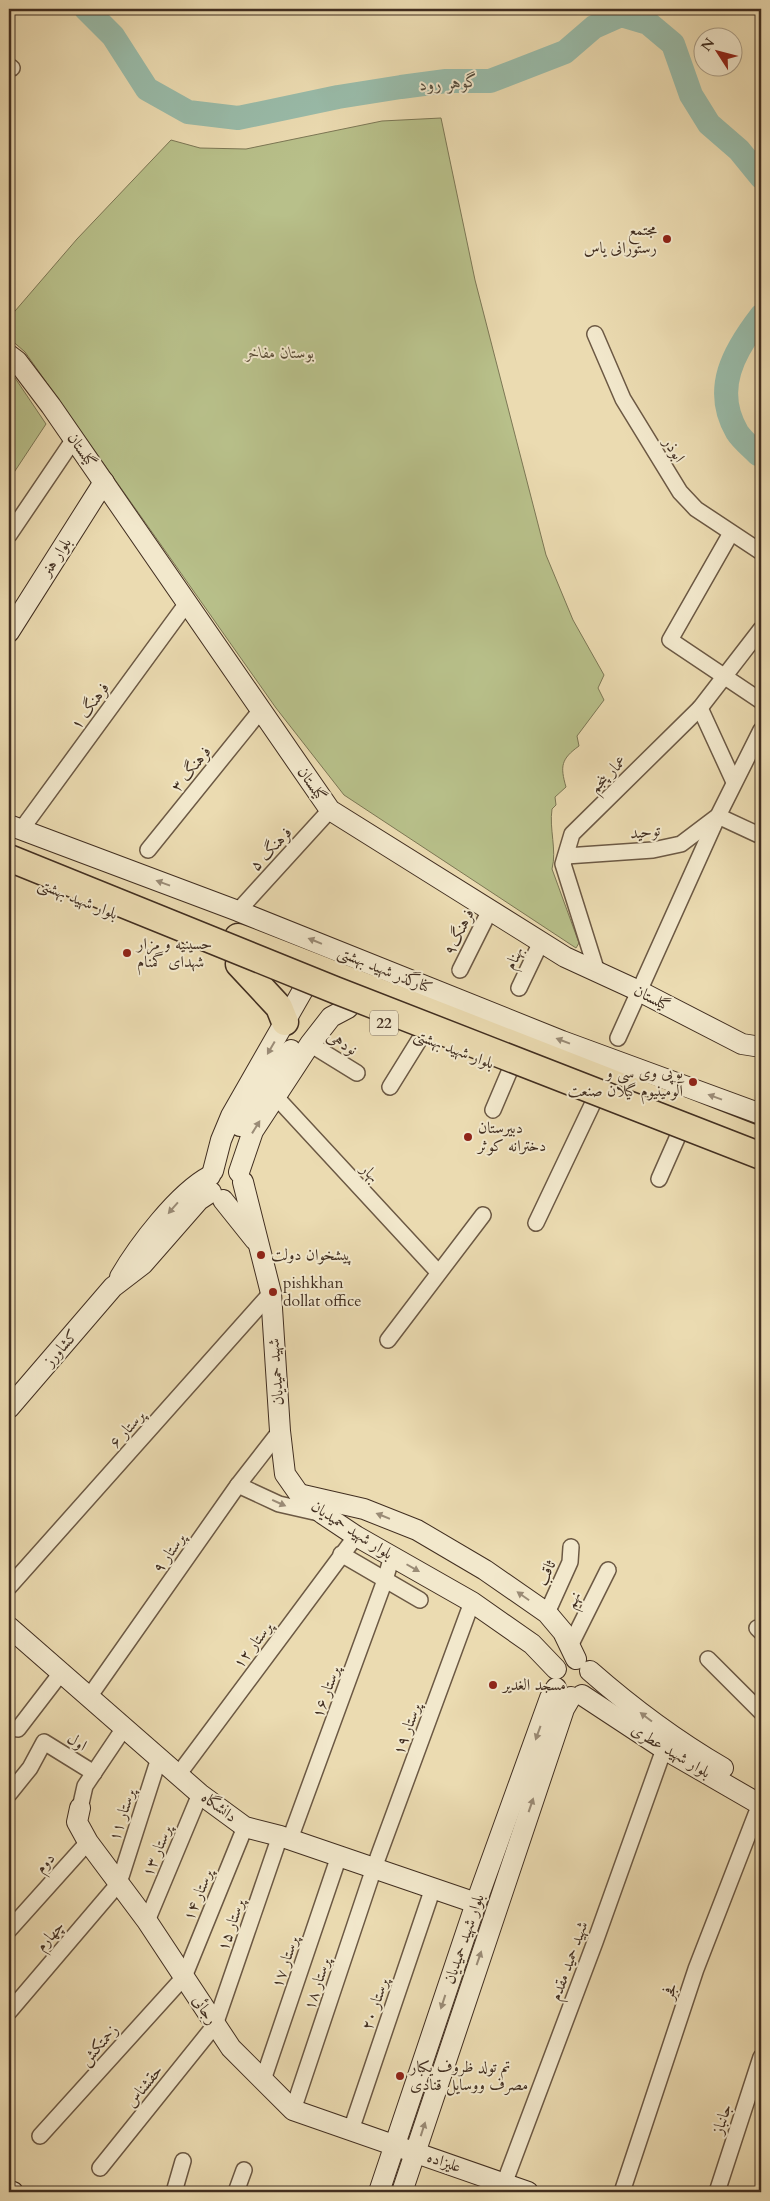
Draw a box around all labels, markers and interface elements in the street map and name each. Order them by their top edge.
north arrow [692,28,742,78]
text: N [697,34,719,55]
water label: گوهر رود [418,68,480,98]
place label: مجتمع رستورانی یاس [584,219,657,259]
marker: مجتمع رستورانی یاس [661,233,673,245]
park label: بوستان مفاخر [244,342,314,364]
street label: گیلستان [62,428,102,472]
street label: ابوذر [657,432,690,467]
street label: بلوار هنر [34,533,77,582]
street label: فرهنگ ۱ [65,678,115,734]
street label: فرهنگ ۳ [166,741,216,797]
street label: عمار پنجم [584,750,634,800]
street label: گیلستان [292,762,332,806]
street label: توحید [629,819,662,845]
street label: فرهنگ ۵ [245,822,297,876]
street label: بلوار شهید بهشتی [35,873,121,925]
one-way arrow [155,879,170,887]
street label: فرهنگ۹ [438,905,480,959]
place label: حسینیه و مزار شهدای گمنام [135,933,212,976]
one-way arrow [308,937,322,945]
street label: کنارگذر شهید بهشتی [334,940,436,999]
street label: بهنام [499,943,532,974]
marker: حسینیه و مزار شهدای گمنام [121,947,133,959]
street label: گیلستان [630,980,674,1016]
road number: 22 [370,1010,398,1036]
street label: بلوار شهید بهشتی [411,1024,497,1074]
street label: نودهی [323,1025,361,1061]
one-way arrow [555,1037,570,1045]
one-way arrow [267,1041,275,1055]
place label: یوپی وی سی و آلومینیوم گیلان صنعت [568,1062,685,1105]
marker: یوپی وی سی و آلومینیوم گیلان صنعت [687,1076,699,1088]
one-way arrow [708,1093,723,1100]
place label: دبیرستان دخترانه کوثر [476,1117,546,1157]
one-way arrow [252,1120,261,1134]
marker: دبیرستان دخترانه کوثر [462,1131,474,1143]
street label: بهار [354,1157,384,1187]
one-way arrow [168,1201,179,1214]
place label: پیشخوان دولت [271,1244,352,1266]
marker: پیشخوان دولت [255,1249,267,1261]
place label: pishkhan dollat office [283,1272,362,1312]
marker: pishkhan dollat office [267,1286,279,1298]
street label: کشاورز [37,1325,83,1373]
street label: شهید حمیدیان [263,1338,289,1406]
street label: پرستار ۶ [104,1404,151,1453]
street label: بلوار شهید حمیدیان [307,1495,397,1565]
one-way arrow [272,1500,286,1508]
one-way arrow [375,1512,390,1520]
street label: پرستار ۹ [147,1527,192,1577]
street label: ثاقب [531,1556,562,1589]
one-way arrow [406,1564,419,1573]
street label: نهم [559,1587,590,1614]
one-way arrow [517,1591,530,1601]
street label: پرستار ۱۲ [228,1615,279,1673]
street label: پرستار ۱۶ [306,1661,346,1721]
place label: مسجد الغدیر [501,1674,566,1696]
marker: مسجد الغدیر [487,1679,499,1691]
street label: پرستار ۱۹ [387,1698,427,1758]
one-way arrow [639,1712,653,1722]
street label: بلوار شهید عطری [627,1719,715,1783]
one-way arrow [534,1726,542,1741]
street label: اول [63,1727,91,1757]
street label: پرستار ۱۱ [103,1784,141,1844]
street label: دانشگاه [197,1786,241,1828]
one-way arrow [528,1797,536,1812]
street label: پرستار ۱۳ [137,1820,178,1880]
street label: دوم [30,1848,62,1880]
street label: پرستار ۱۴ [178,1864,219,1924]
street label: بلوار شهید حمیدیان [438,1891,490,1987]
street label: پرستار ۱۵ [212,1894,251,1954]
street label: چهارم [31,1916,72,1958]
street label: شهید حمید مقدم [544,1918,596,2005]
street label: پرستار ۱۷ [266,1931,305,1991]
one-way arrow [476,1951,483,1966]
street label: پرستار ۱۸ [298,1953,336,2013]
street label: پرستار ۲۰ [356,1973,395,2033]
street label: فجر [656,1980,683,2004]
street label: رجائی [187,1991,223,2029]
one-way arrow [439,1994,446,2009]
street label: زحمتکش [75,2020,123,2070]
place label: تم تولد ظروف یکبار مصرف ووسایل قنادی [408,2056,528,2096]
street label: حقشناس [120,2060,168,2112]
marker: تم تولد ظروف یکبار مصرف ووسایل قنادی [394,2070,406,2082]
street label: جانباز [706,2101,737,2139]
one-way arrow [419,2122,427,2137]
street label: علیزاده [424,2146,464,2178]

